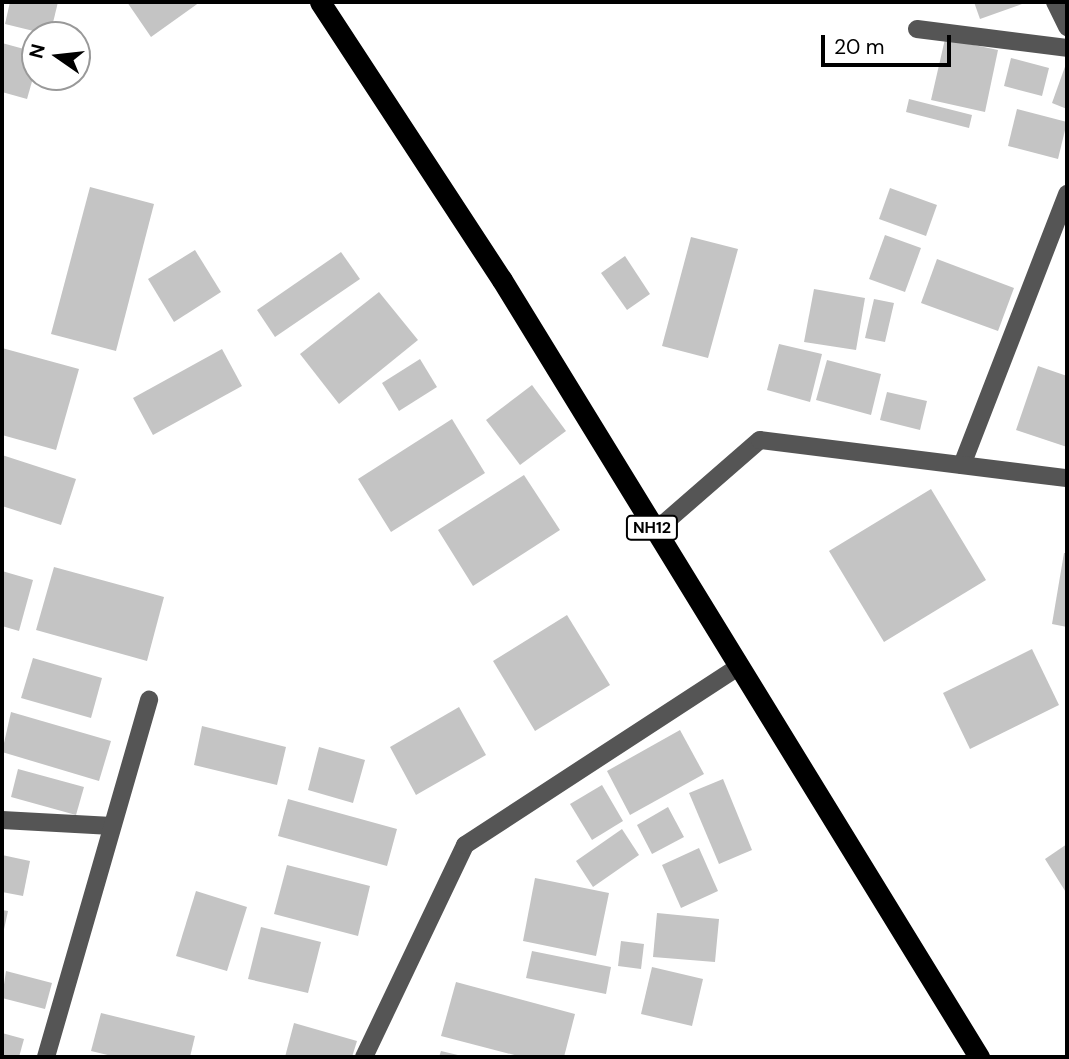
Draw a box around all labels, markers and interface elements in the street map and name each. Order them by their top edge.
north arrow [21,21,91,91]
scale bar [824,21,954,65]
text: 20 m [834,33,885,61]
text: N [23,42,51,61]
road number: NH12 [626,516,678,540]

